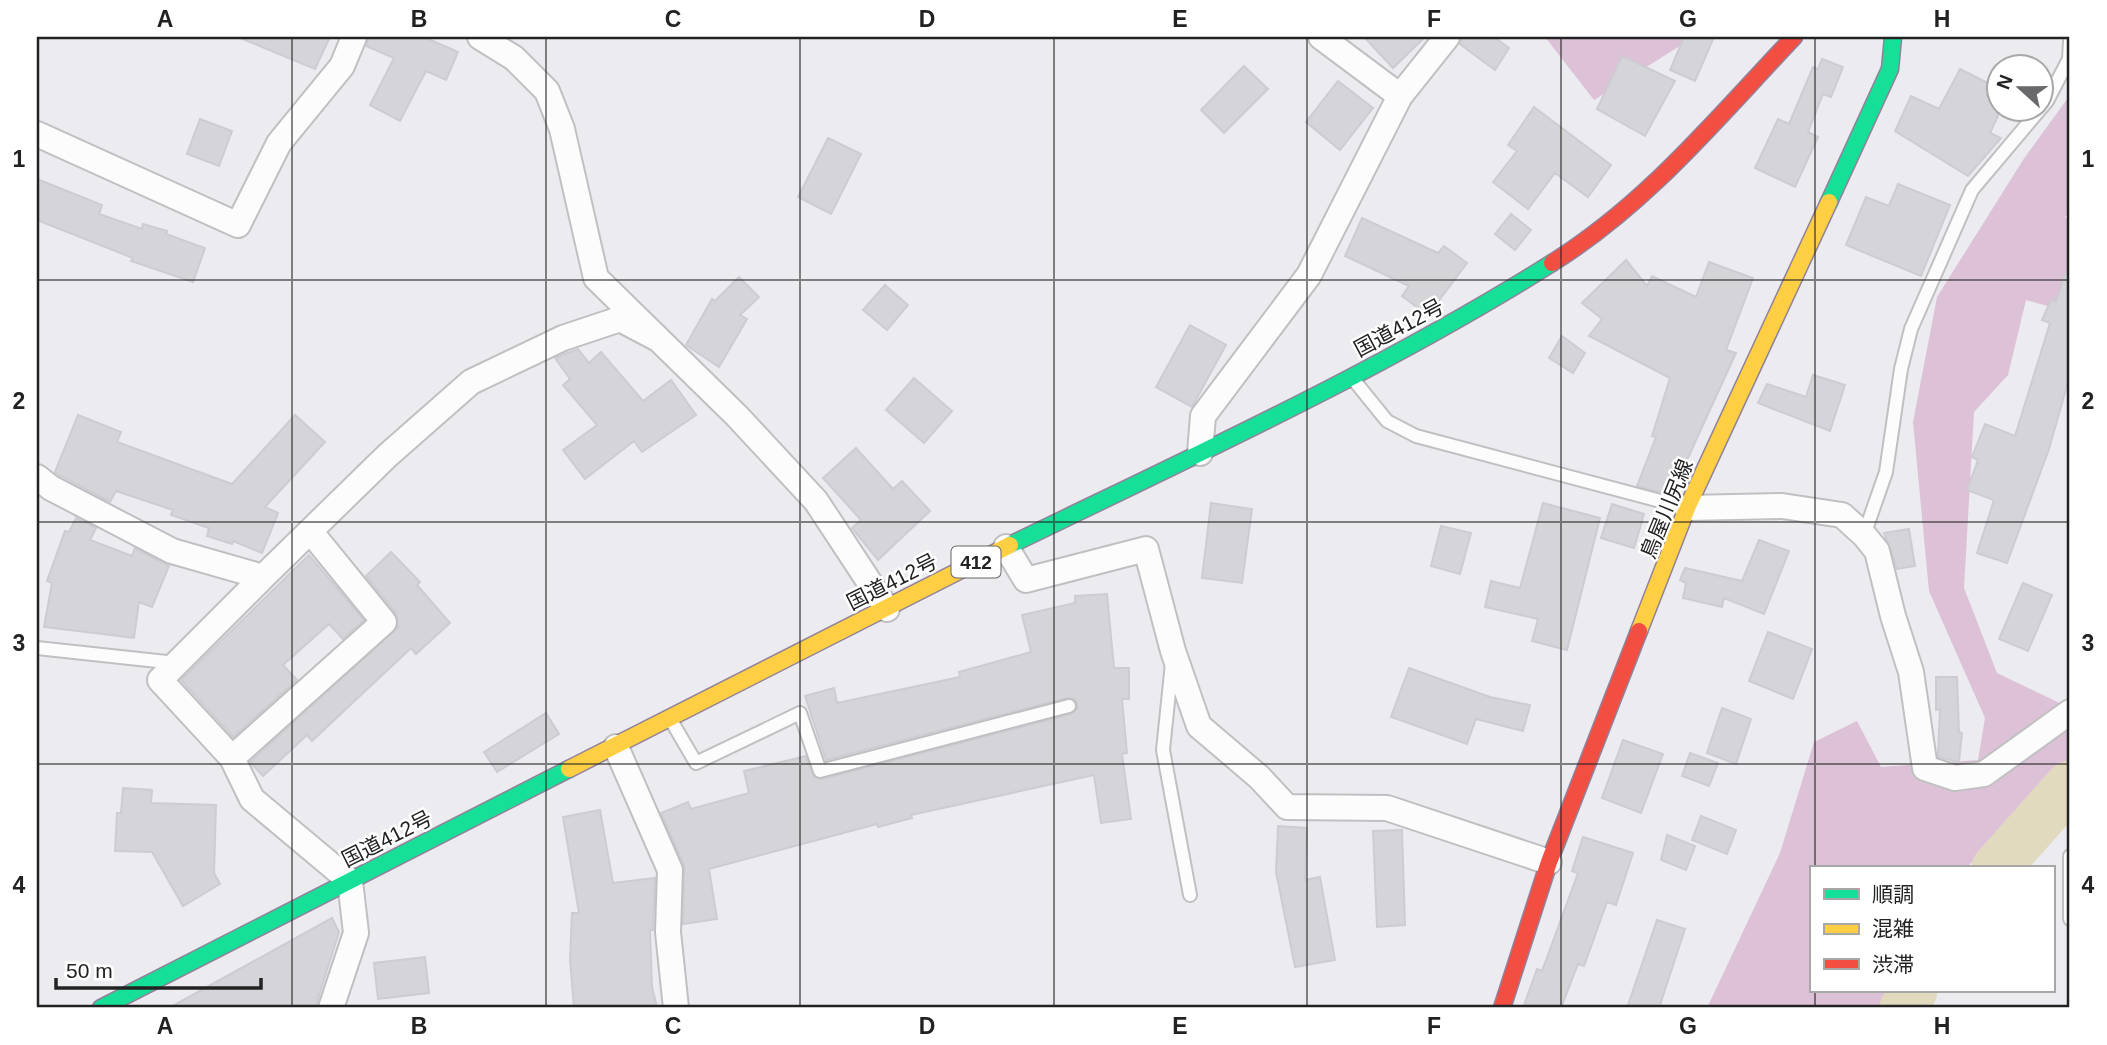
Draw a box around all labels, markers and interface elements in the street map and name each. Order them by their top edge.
text: A [157,6,173,32]
text: B [411,6,427,32]
text: C [665,6,681,32]
text: D [919,6,935,32]
text: E [1172,6,1188,32]
text: F [1427,6,1441,32]
text: G [1679,6,1697,32]
text: H [1934,6,1950,32]
north arrow [1984,52,2054,122]
text: N [1992,72,2017,92]
text: 1 [13,146,26,172]
text: 1 [2082,146,2095,172]
street label: 国道412号 [1350,294,1447,361]
text: 2 [13,388,25,414]
text: 2 [2082,388,2094,414]
street label: 鳥屋川尻線 [1636,456,1697,562]
road number: 412 [951,547,1000,578]
street label: 国道412号 [843,549,941,614]
text: 3 [13,630,25,656]
text: 3 [2082,630,2094,656]
street label: 国道412号 [338,806,436,871]
legend [1810,866,2054,992]
text: 4 [13,872,26,898]
text: 4 [2082,872,2095,898]
text: 順調 [1872,883,1914,906]
text: 混雑 [1872,917,1914,940]
scale bar [56,947,261,991]
text: 渋滞 [1872,953,1914,976]
text: 50 m [66,959,113,982]
text: A [157,1013,173,1039]
text: B [411,1013,427,1039]
text: C [665,1013,681,1039]
text: D [919,1013,935,1039]
text: E [1172,1013,1188,1039]
text: F [1427,1013,1441,1039]
text: G [1679,1013,1697,1039]
text: H [1934,1013,1950,1039]

